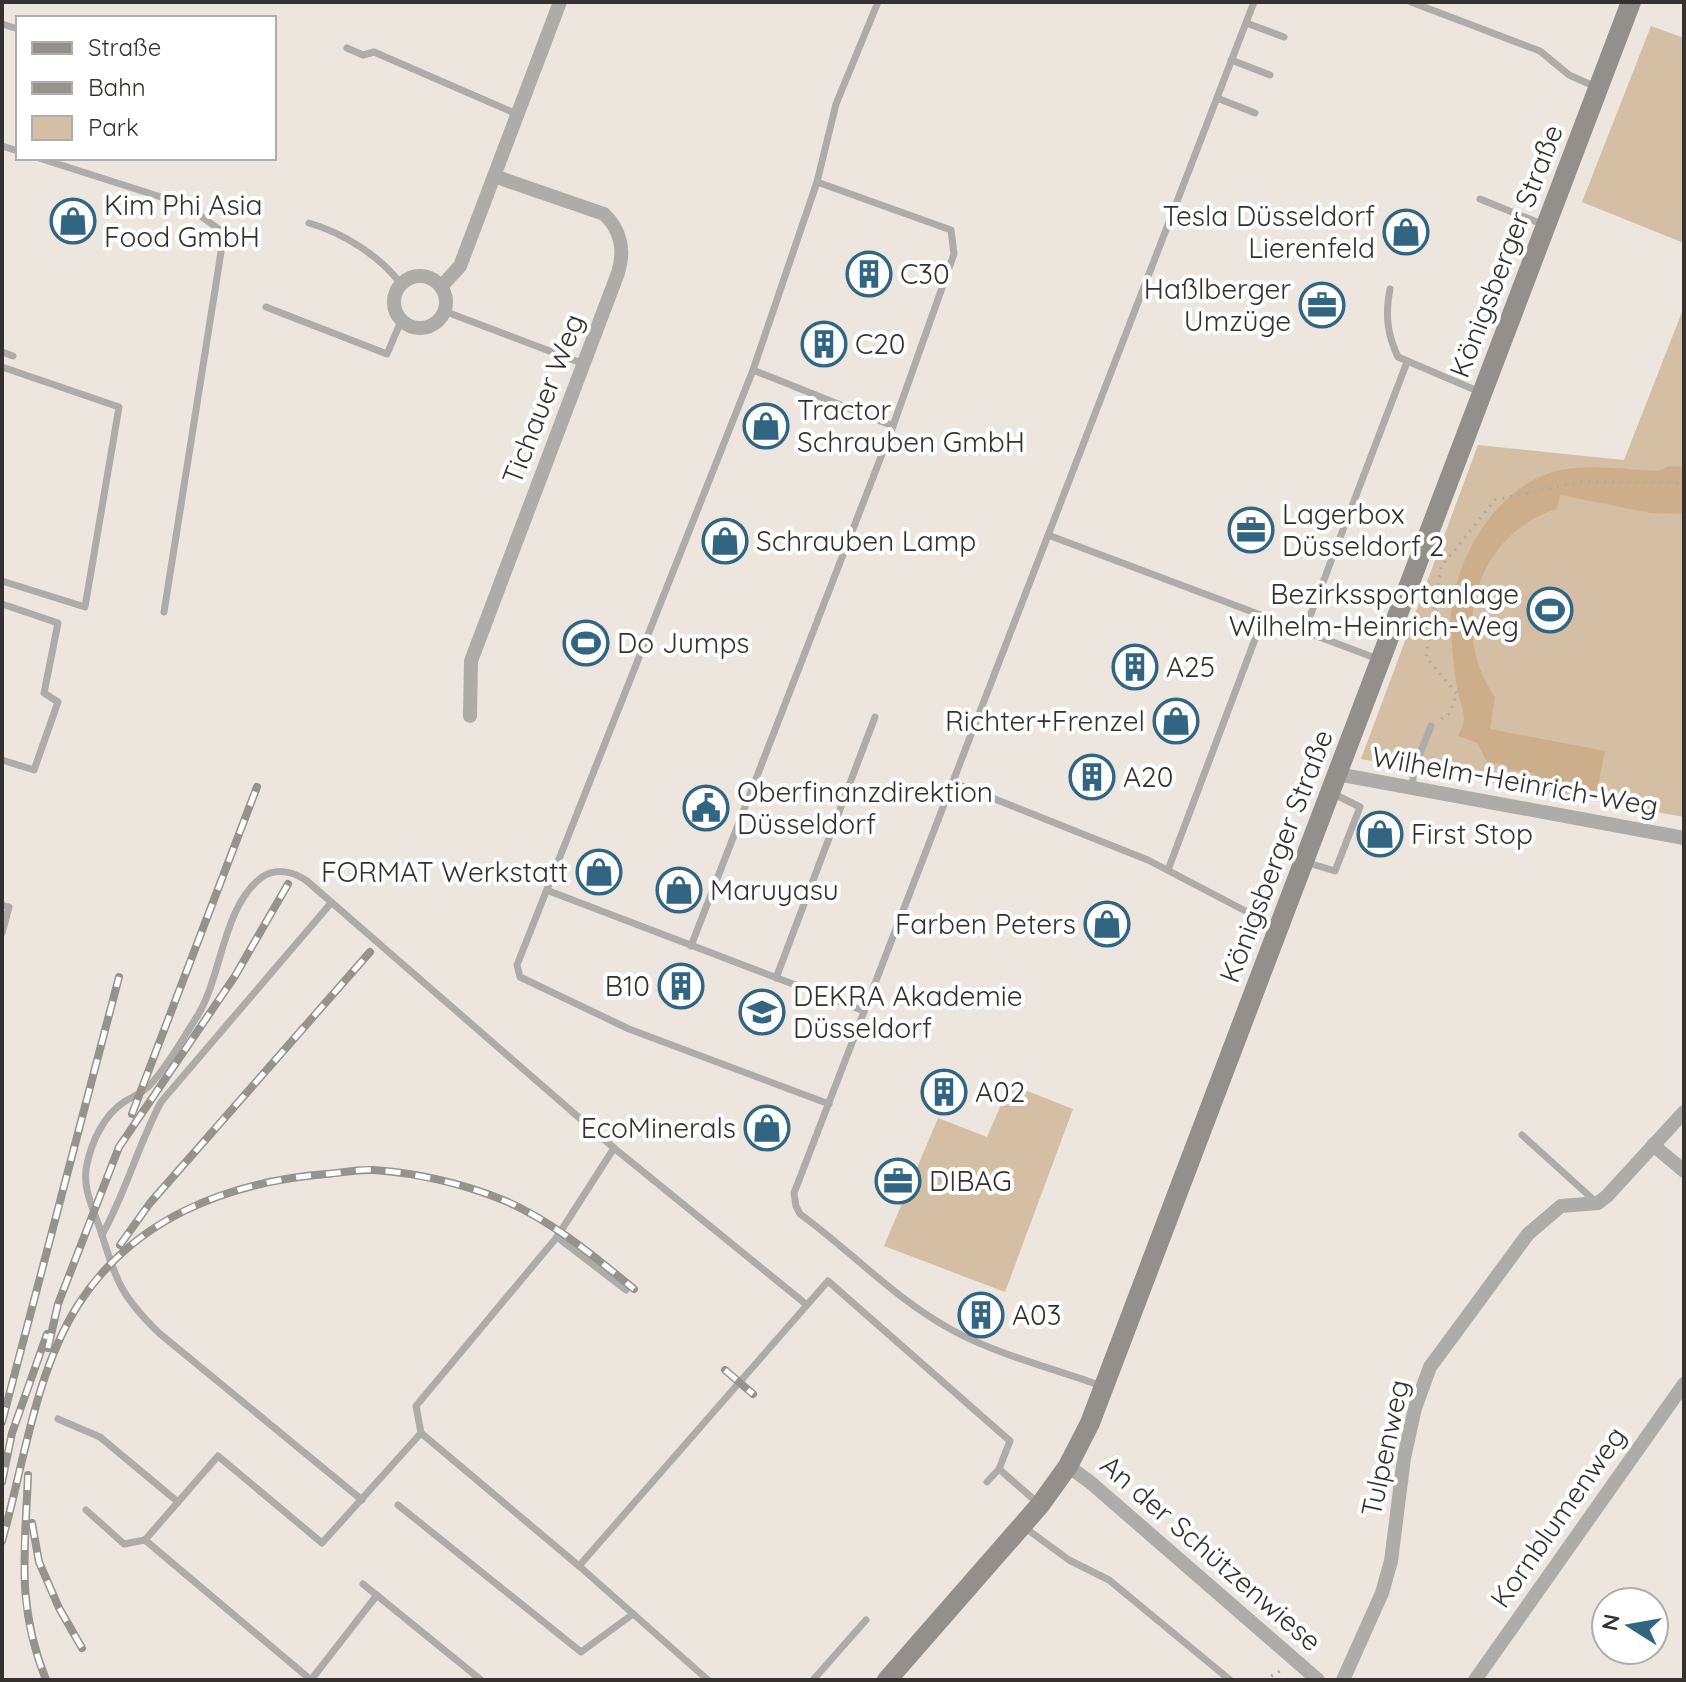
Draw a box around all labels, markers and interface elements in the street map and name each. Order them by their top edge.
legend [16,16,276,160]
text: Straße [88,32,161,62]
text: Bahn [88,72,146,102]
text: Park [88,112,139,142]
street label: Königsberger Straße [1441,119,1570,382]
place label: Kim Phi Asia Food GmbH [104,187,263,254]
shop icon: Kim Phi Asia Food GmbH [49,197,97,245]
place label: Tesla Düsseldorf Lierenfeld [1162,198,1375,265]
shop icon: Tesla Düsseldorf Lierenfeld [1382,208,1430,256]
building icon: C30 [845,250,893,298]
place label: C30 [900,256,950,291]
place label: Haßlberger Umzüge [1144,271,1291,338]
office icon: Haßlberger Umzüge [1298,281,1346,329]
street label: Tichauer Weg [494,309,591,489]
building icon: C20 [800,320,848,368]
place label: C20 [855,326,905,361]
place label: Tractor Schrauben GmbH [797,392,1025,459]
shop icon: Tractor Schrauben GmbH [742,402,790,450]
place label: Lagerbox Düsseldorf 2 [1282,496,1444,563]
office icon: Lagerbox Düsseldorf 2 [1227,506,1275,554]
shop icon: Schrauben Lamp [701,517,749,565]
place label: Schrauben Lamp [756,523,976,558]
place label: Bezirkssportanlage Wilhelm-Heinrich-Weg [1229,576,1519,643]
sports icon: Bezirkssportanlage Wilhelm-Heinrich-Weg [1526,586,1574,634]
sports icon: Do Jumps [562,619,610,667]
place label: Do Jumps [617,625,750,660]
building icon: A25 [1111,643,1159,691]
place label: A25 [1166,649,1215,684]
shop icon: Richter+Frenzel [1152,697,1200,745]
place label: Richter+Frenzel [945,703,1145,738]
street label: Königsberger Straße [1211,724,1340,987]
street label: Wilhelm-Heinrich-Weg [1369,738,1661,823]
building icon: A20 [1068,753,1116,801]
place label: A20 [1123,759,1173,794]
place label: Oberfinanzdirektion Düsseldorf [737,774,993,841]
public building icon: Oberfinanzdirektion Düsseldorf [682,784,730,832]
shop icon: First Stop [1356,810,1404,858]
place label: First Stop [1411,816,1533,851]
shop icon: FORMAT Werkstatt [575,848,623,896]
place label: FORMAT Werkstatt [321,854,568,889]
shop icon: Maruyasu [655,866,703,914]
place label: Maruyasu [710,872,839,907]
shop icon: Farben Peters [1083,900,1131,948]
place label: Farben Peters [895,906,1076,941]
building icon: B10 [657,962,705,1010]
place label: B10 [605,968,650,1003]
place label: DEKRA Akademie Düsseldorf [793,978,1023,1045]
school or university icon: DEKRA Akademie Düsseldorf [738,988,786,1036]
building icon: A02 [920,1068,968,1116]
place label: A02 [975,1074,1025,1109]
shop icon: EcoMinerals [743,1104,791,1152]
place label: EcoMinerals [581,1110,736,1145]
office icon: DIBAG [874,1157,922,1205]
place label: DIBAG [929,1163,1012,1198]
building icon: A03 [957,1291,1005,1339]
place label: A03 [1012,1297,1061,1332]
street label: Tulpenweg [1353,1376,1416,1520]
street label: Kornblumenweg [1482,1419,1633,1614]
street label: An der Schützenwiese [1094,1447,1329,1658]
north arrow [1590,1586,1670,1666]
text: N [1595,1612,1626,1633]

